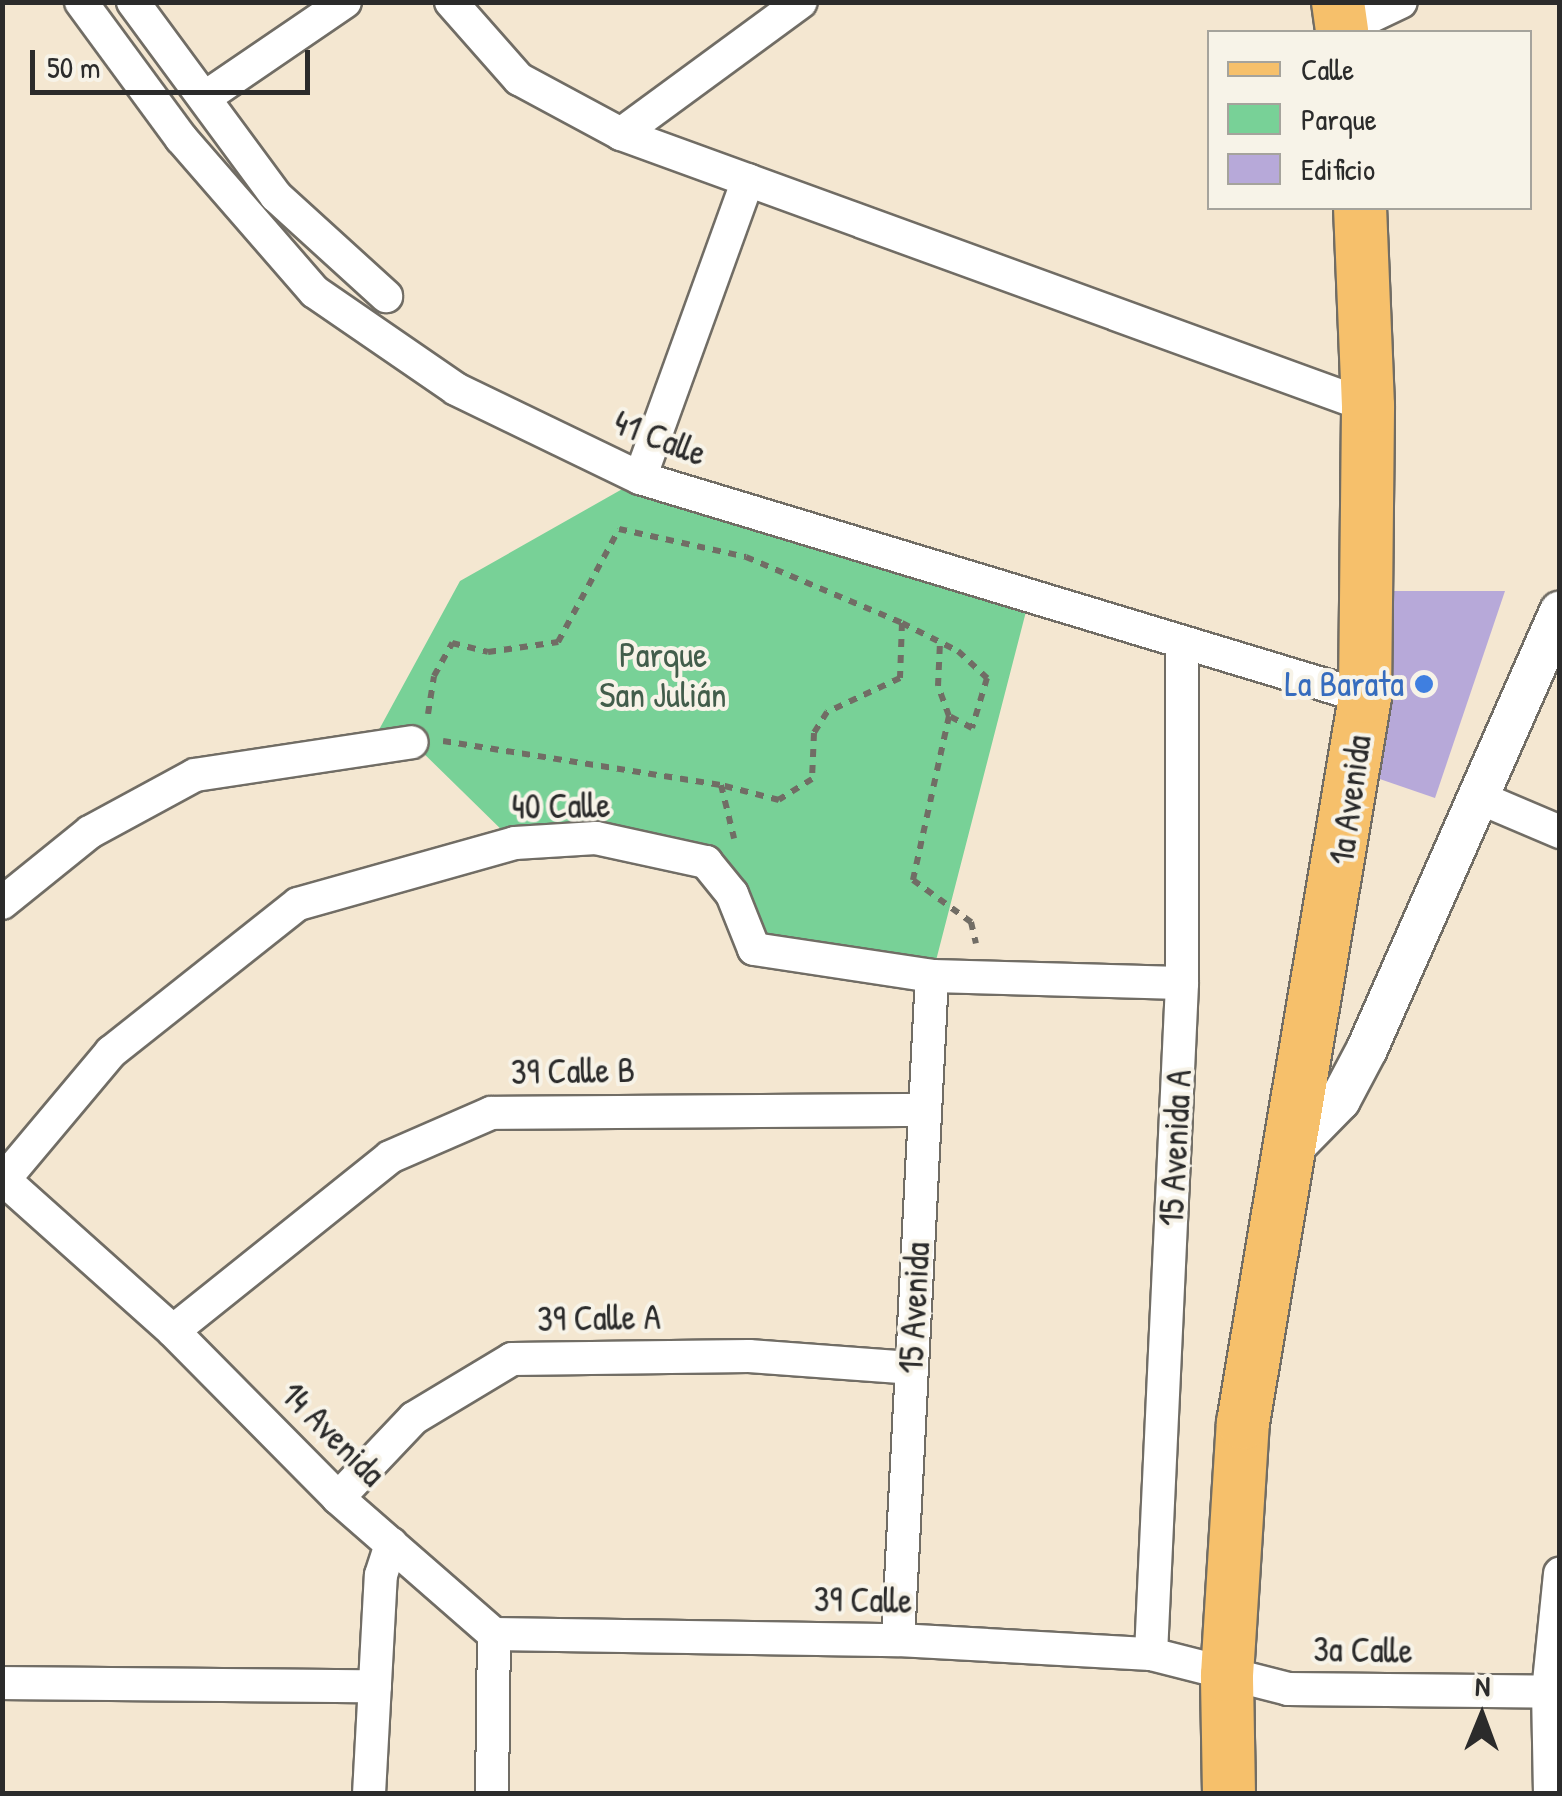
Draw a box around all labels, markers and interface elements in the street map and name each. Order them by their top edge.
scale bar [35,30,315,92]
legend [1207,30,1532,210]
text: 50 m [47,47,100,87]
text: Calle [1301,49,1354,89]
text: Parque [1301,99,1377,139]
text: Edificio [1301,149,1375,189]
street label: 41 Calle [608,401,712,475]
park label: Parque San Julián [599,634,727,716]
place label: La Barata [1285,663,1404,705]
marker: La Barata [1413,673,1435,695]
street label: 1a Avenida [1320,732,1380,868]
street label: 40 Calle [511,784,611,828]
street label: 39 Calle B [511,1049,635,1093]
street label: 15 Avenida A [1150,1069,1200,1227]
street label: 15 Avenida [890,1241,938,1375]
street label: 39 Calle A [537,1296,661,1340]
street label: 14 Avenida [272,1373,394,1495]
street label: 39 Calle [813,1578,913,1622]
street label: 3a Calle [1313,1628,1413,1672]
north arrow [1432,1666,1532,1766]
text: N [1475,1667,1490,1705]

